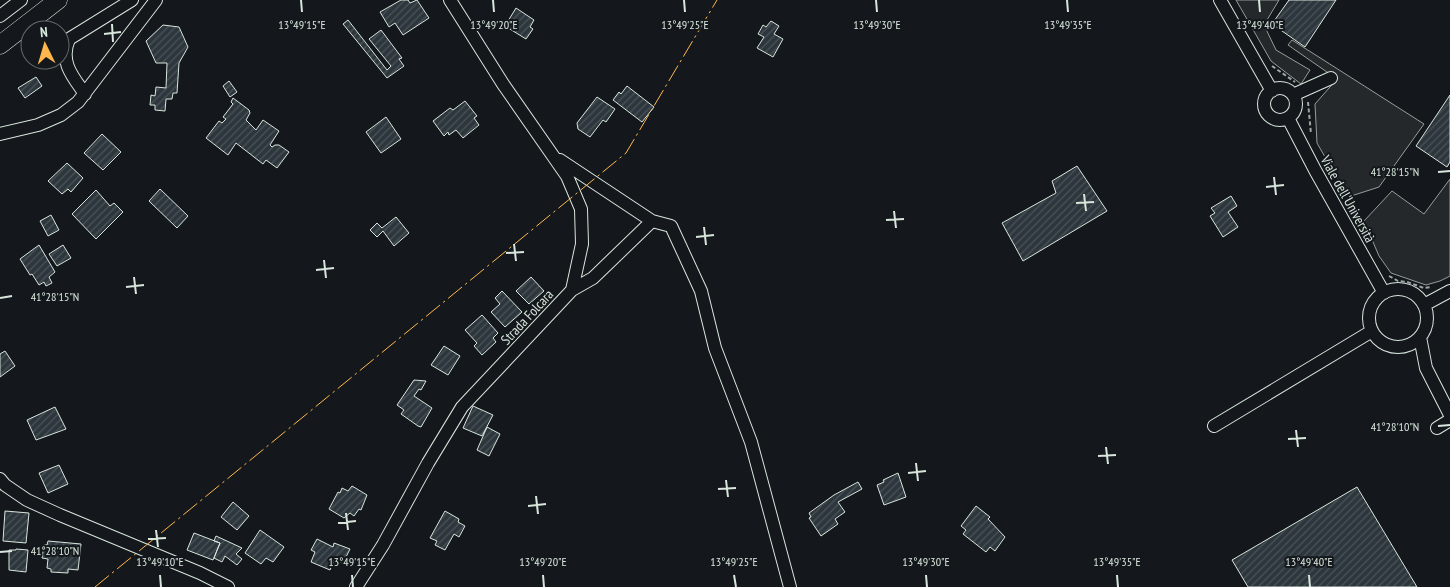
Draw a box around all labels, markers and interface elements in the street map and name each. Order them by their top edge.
text: 13°49'15"E [278,17,326,32]
text: 13°49'20"E [470,17,518,32]
text: 13°49'25"E [661,17,709,32]
text: 13°49'30"E [853,17,901,32]
text: 13°49'35"E [1044,17,1092,32]
text: 13°49'40"E [1236,17,1284,32]
north arrow [20,20,70,70]
text: N [39,23,48,41]
street label: Viale dell'Università [1316,151,1379,246]
text: 41°28'15"N [1371,164,1419,179]
street label: Strada Folcara [497,286,557,348]
text: 41°28'15"N [31,289,79,304]
text: 41°28'10"N [1371,419,1419,434]
text: 41°28'10"N [31,543,79,558]
text: 13°49'10"E [136,554,184,569]
text: 13°49'15"E [328,554,376,569]
text: 13°49'20"E [519,554,567,569]
text: 13°49'25"E [710,554,758,569]
text: 13°49'30"E [902,554,950,569]
text: 13°49'35"E [1093,554,1141,569]
text: 13°49'40"E [1285,554,1333,569]

